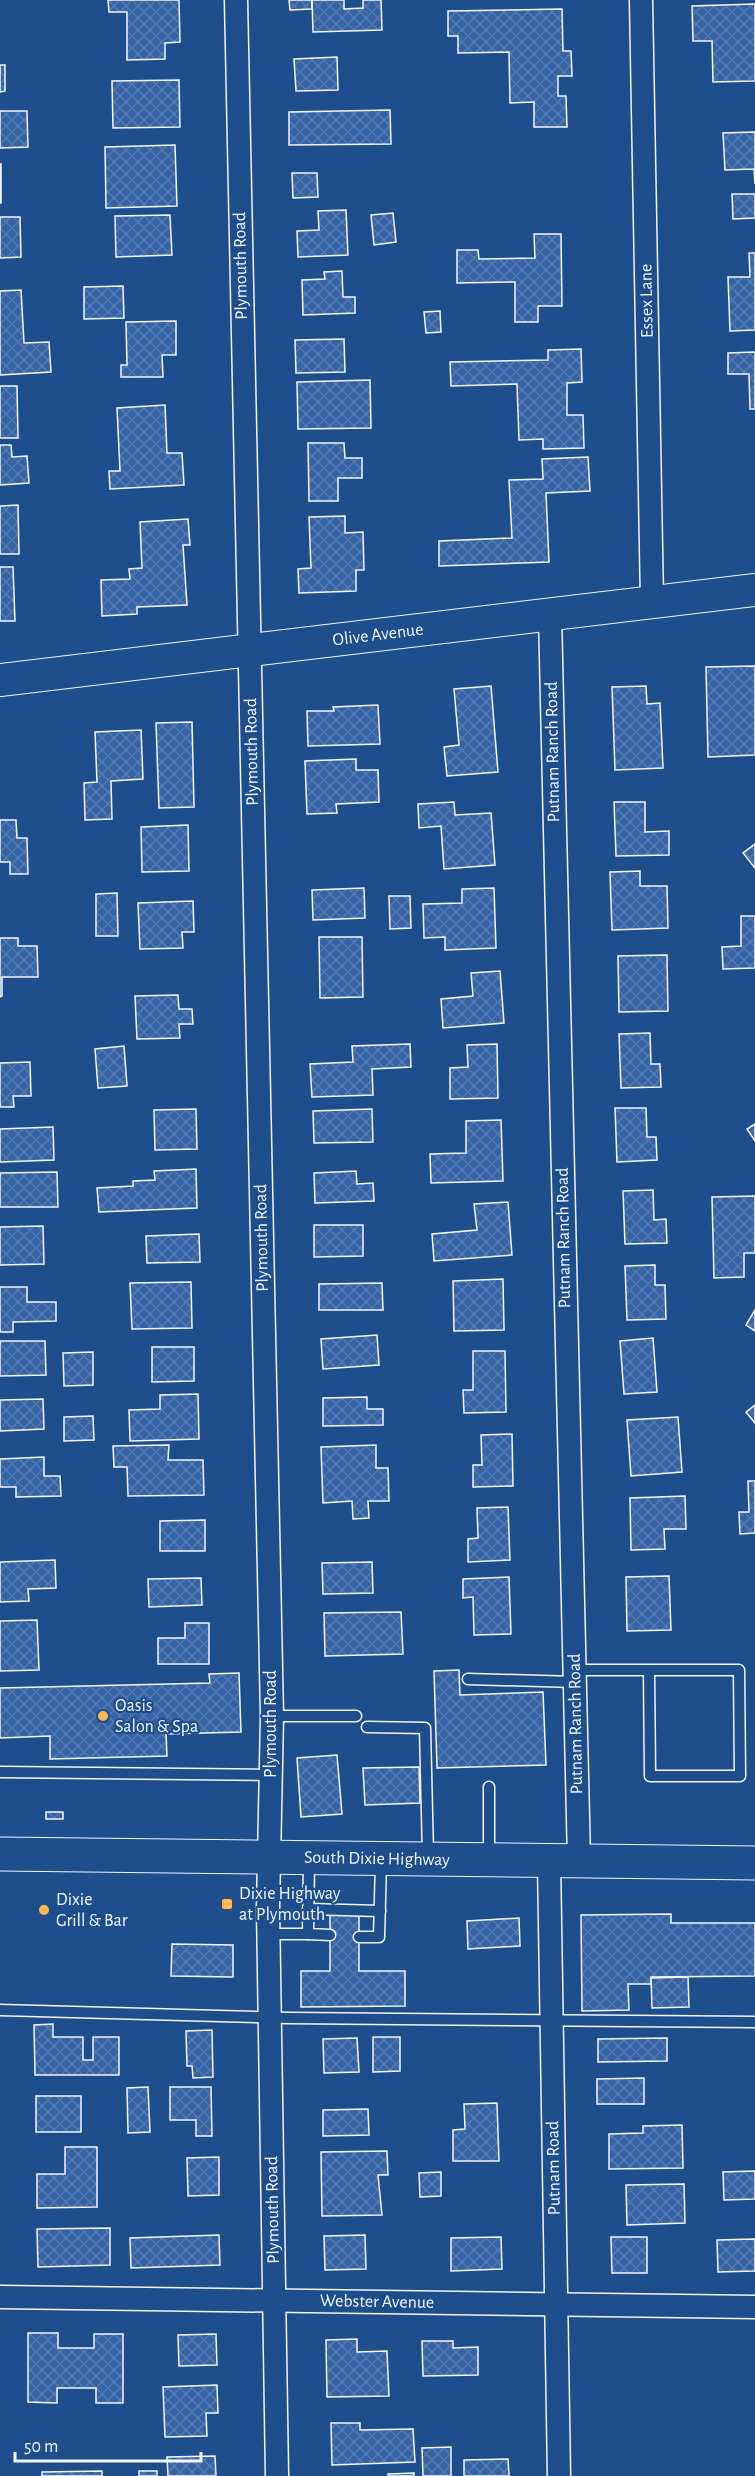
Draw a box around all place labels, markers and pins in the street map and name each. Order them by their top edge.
place label: Oasis Salon & Spa [115,1697,198,1736]
marker: Oasis Salon & Spa [96,1709,110,1723]
place label: Dixie Highway at Plymouth [239,1885,341,1924]
place label: Dixie Grill & Bar [56,1891,128,1930]
marker: Dixie Highway at Plymouth [220,1897,234,1911]
marker: Dixie Grill & Bar [37,1903,51,1917]

